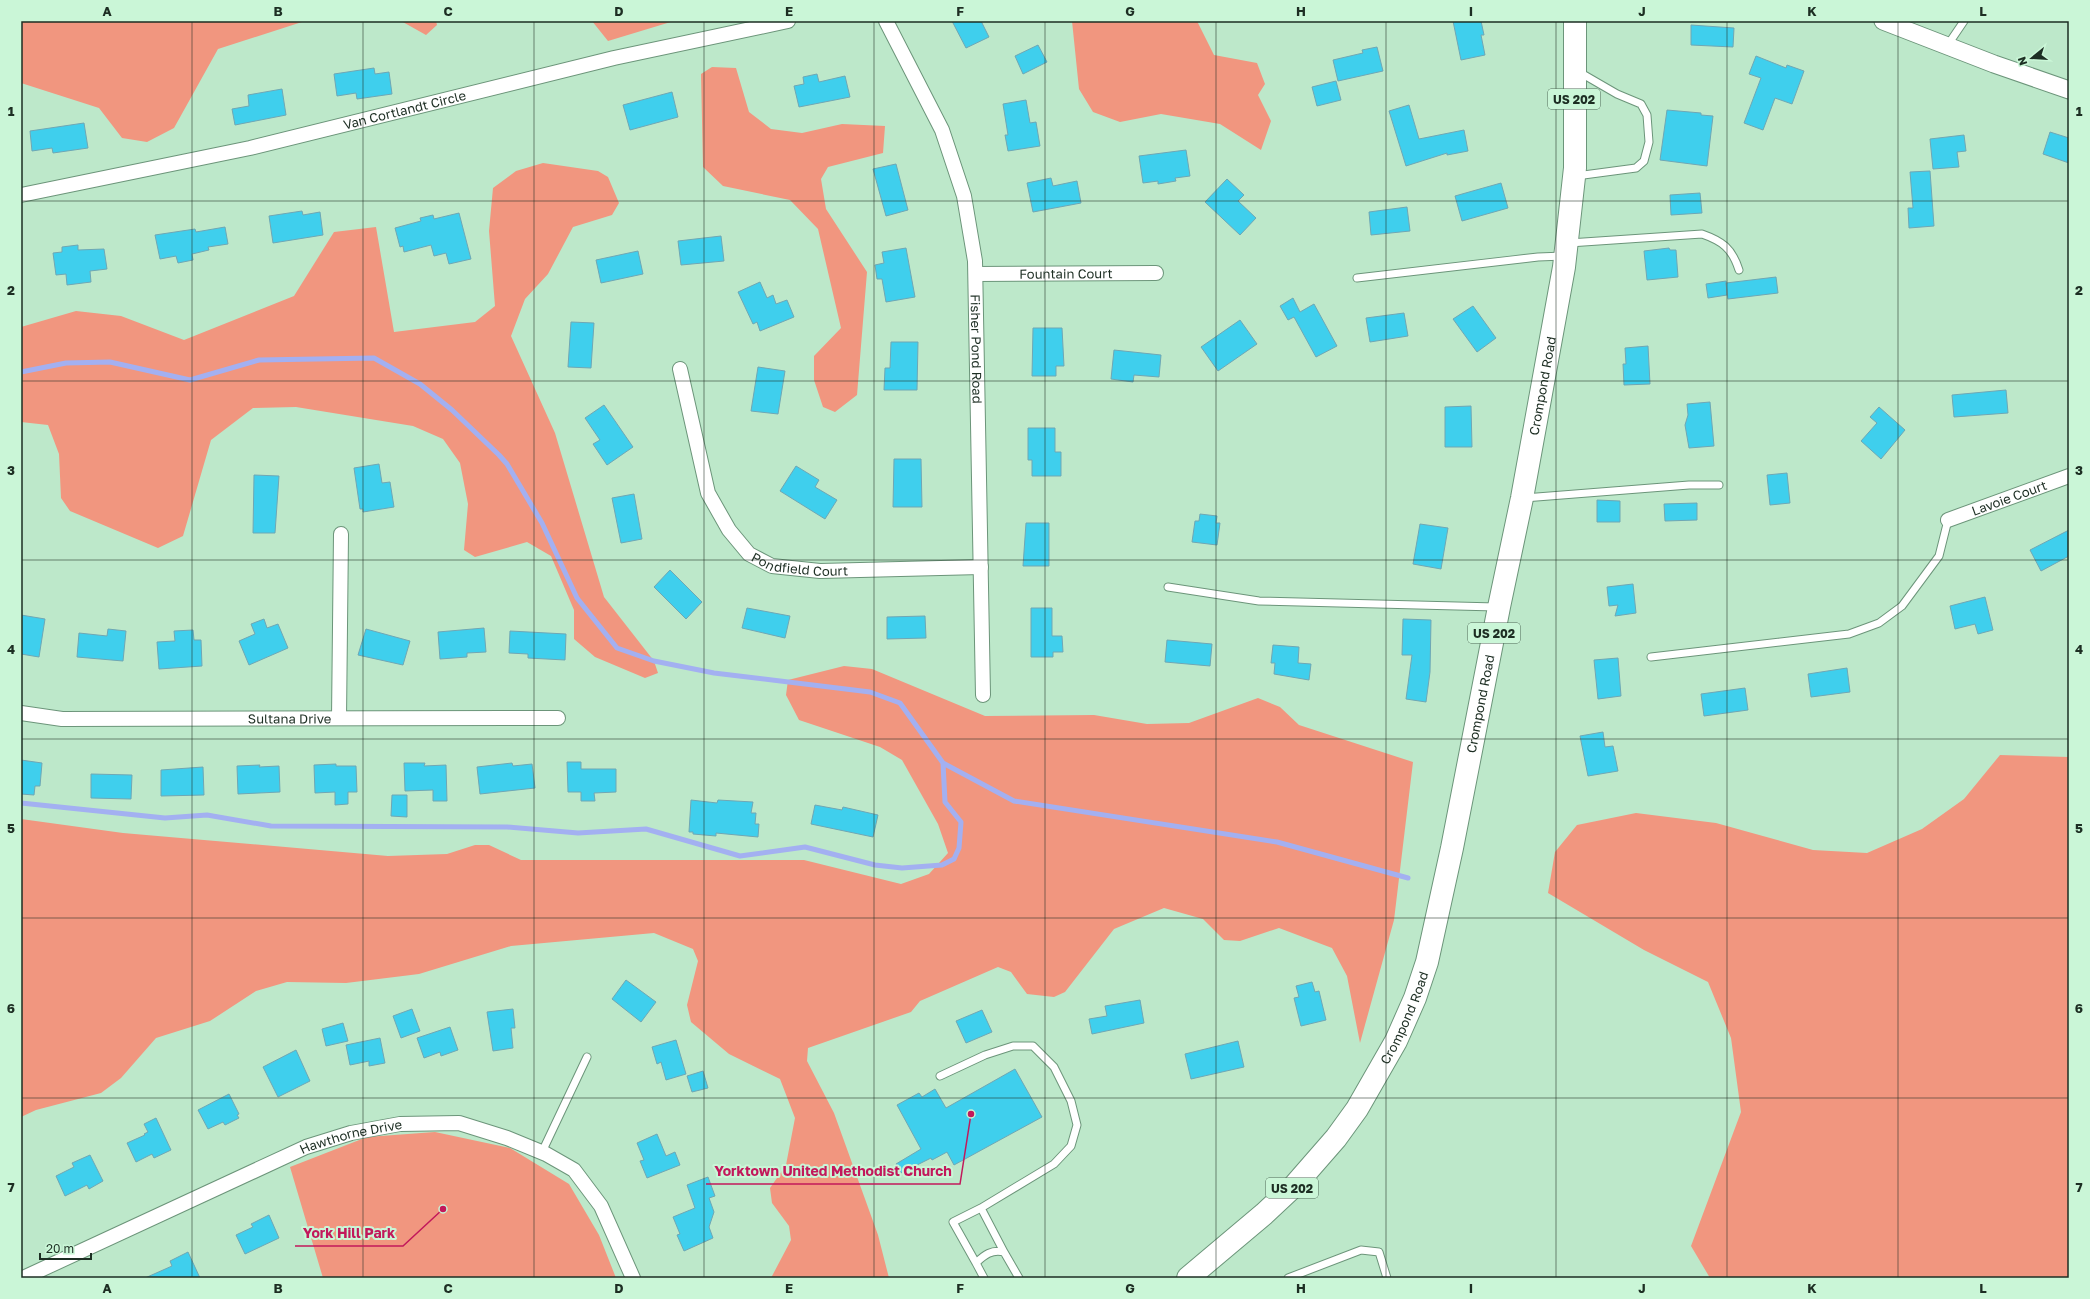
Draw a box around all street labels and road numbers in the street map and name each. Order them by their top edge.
street label: Van Cortlandt Circle [342,87,467,133]
road number: US 202 [1548,89,1600,109]
street label: Fountain Court [1019,265,1113,282]
street label: Fisher Pond Road [968,294,986,404]
street label: Crompond Road [1526,335,1559,436]
street label: Lavoie Court [1969,477,2049,519]
street label: Pondfield Court [749,549,848,579]
road number: US 202 [1468,623,1520,643]
street label: Crompond Road [1463,653,1498,754]
street label: Sultana Drive [248,710,331,727]
street label: Crompond Road [1376,969,1431,1067]
street label: Hawthorne Drive [297,1116,403,1157]
road number: US 202 [1266,1178,1318,1198]

